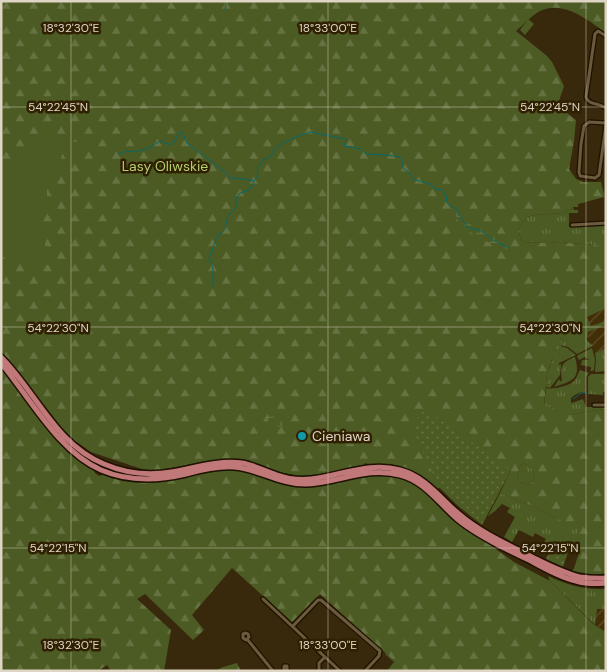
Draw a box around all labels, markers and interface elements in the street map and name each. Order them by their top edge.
text: 18°32'30"E [43,20,100,36]
text: 18°33'00"E [299,20,357,36]
text: 54°22'45"N [28,99,88,115]
text: 54°22'45"N [520,99,580,115]
park label: Lasy Oliwskie [122,157,208,175]
text: 54°22'30"N [27,320,89,336]
text: 54°22'30"N [519,320,581,336]
place label: Cieniawa [312,427,370,445]
marker: Cieniawa [296,430,308,442]
text: 54°22'15"N [29,540,87,556]
text: 54°22'15"N [521,540,579,556]
text: 18°32'30"E [43,637,100,653]
text: 18°33'00"E [299,637,357,653]

